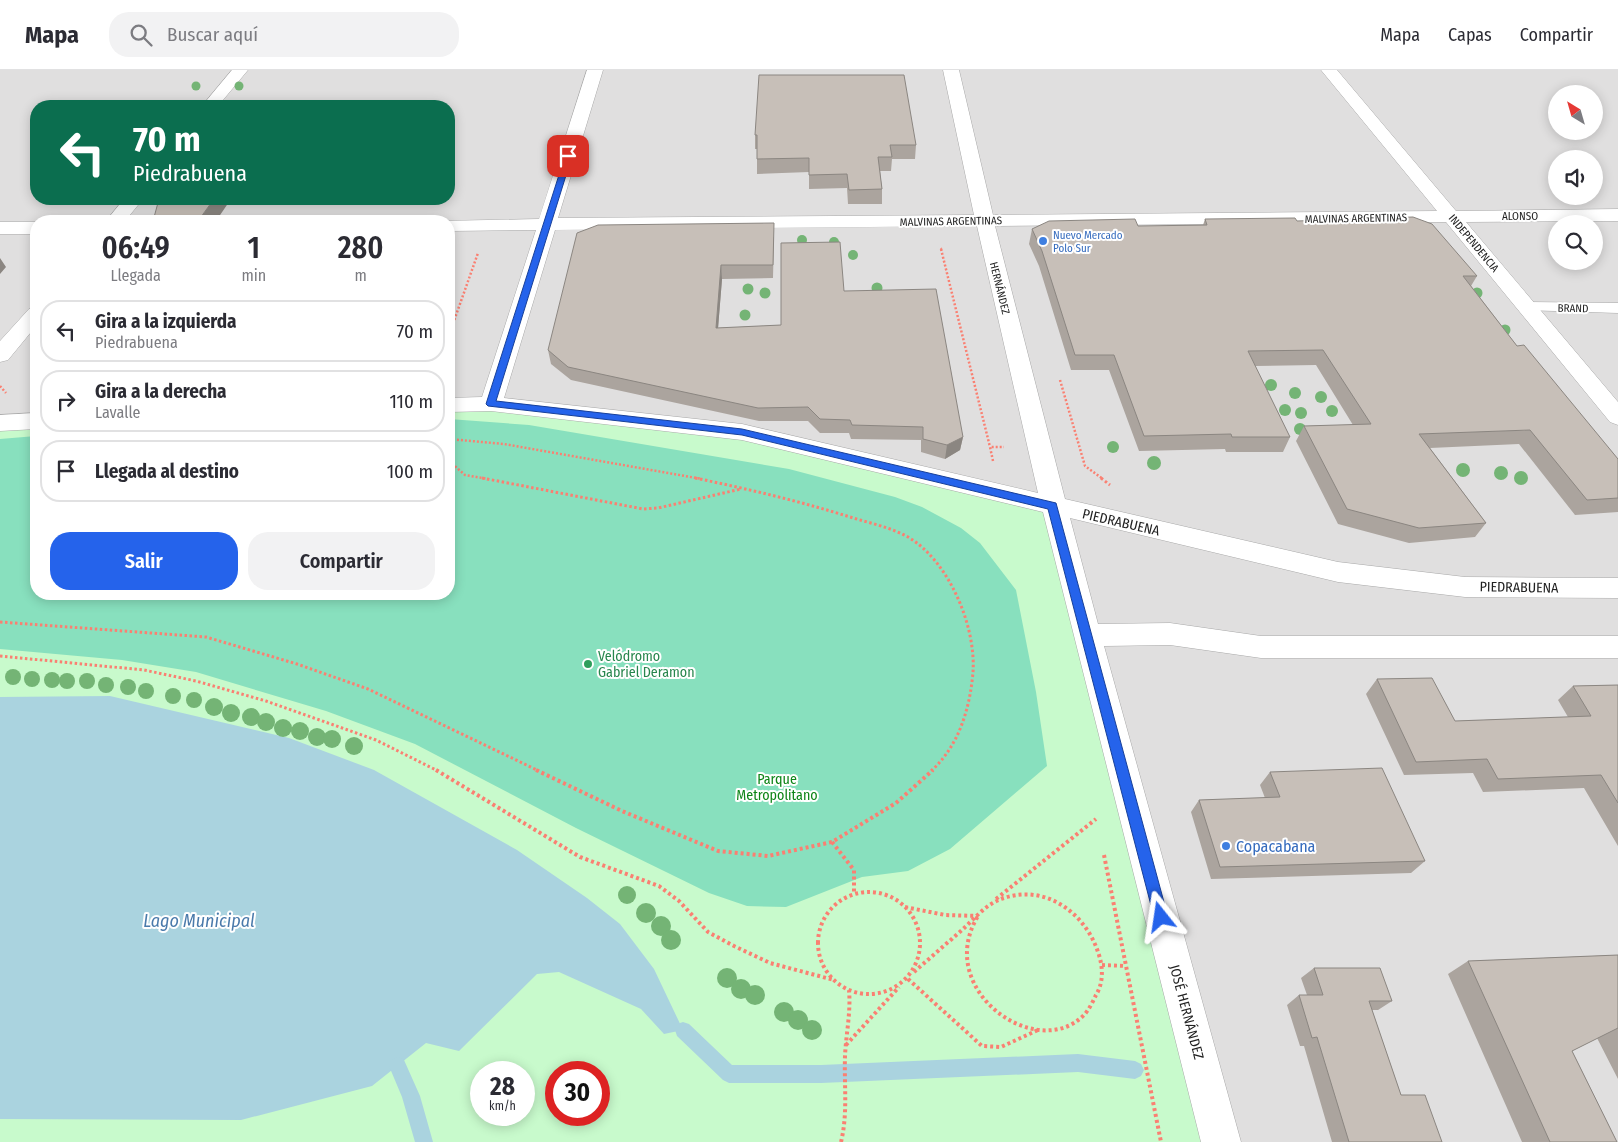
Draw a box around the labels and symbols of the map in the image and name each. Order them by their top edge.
north arrow [1548,85,1602,140]
pin [547,135,589,177]
street label: ALONSO [1502,210,1538,223]
street label: MALVINAS ARGENTINAS [1305,211,1408,226]
street label: INDEPENDENCIA [1446,212,1502,275]
street label: MALVINAS ARGENTINAS [900,214,1003,229]
place label: Nuevo Mercado Polo Sur [1053,229,1123,255]
marker: Nuevo Mercado Polo Sur [1037,235,1049,247]
street label: HERNÁNDEZ [987,260,1013,316]
street label: BRAND [1557,302,1589,315]
street label: PIEDRABUENA [1080,505,1162,540]
street label: PIEDRABUENA [1479,578,1559,597]
place label: Velódromo Gabriel Deramon [598,648,695,681]
marker: Velódromo Gabriel Deramon [582,658,594,670]
park label: Parque Metropolitano [736,771,818,804]
place label: Copacabana [1236,837,1316,856]
marker: Copacabana [1220,840,1232,852]
position arrow [1134,890,1186,942]
water label: Lago Municipal [143,910,255,932]
street label: JOSÉ HERNÁNDEZ [1166,962,1208,1062]
speed limit sign: 30 [545,1061,610,1126]

